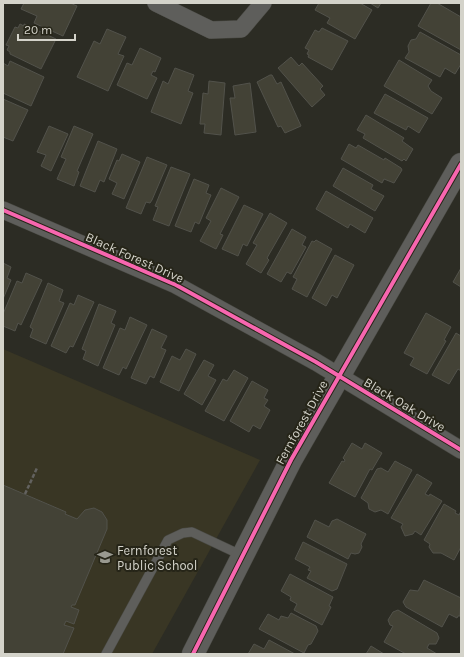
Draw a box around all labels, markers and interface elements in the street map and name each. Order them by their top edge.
scale bar [18,16,75,42]
text: 20 m [24,23,52,37]
street label: Black Forest Drive [83,229,187,286]
street label: Black Oak Drive [361,374,448,435]
street label: Fernforest Drive [272,377,331,467]
place label: Fernforest Public School [117,543,197,573]
school or university icon: Fernforest Public School [96,548,114,566]

